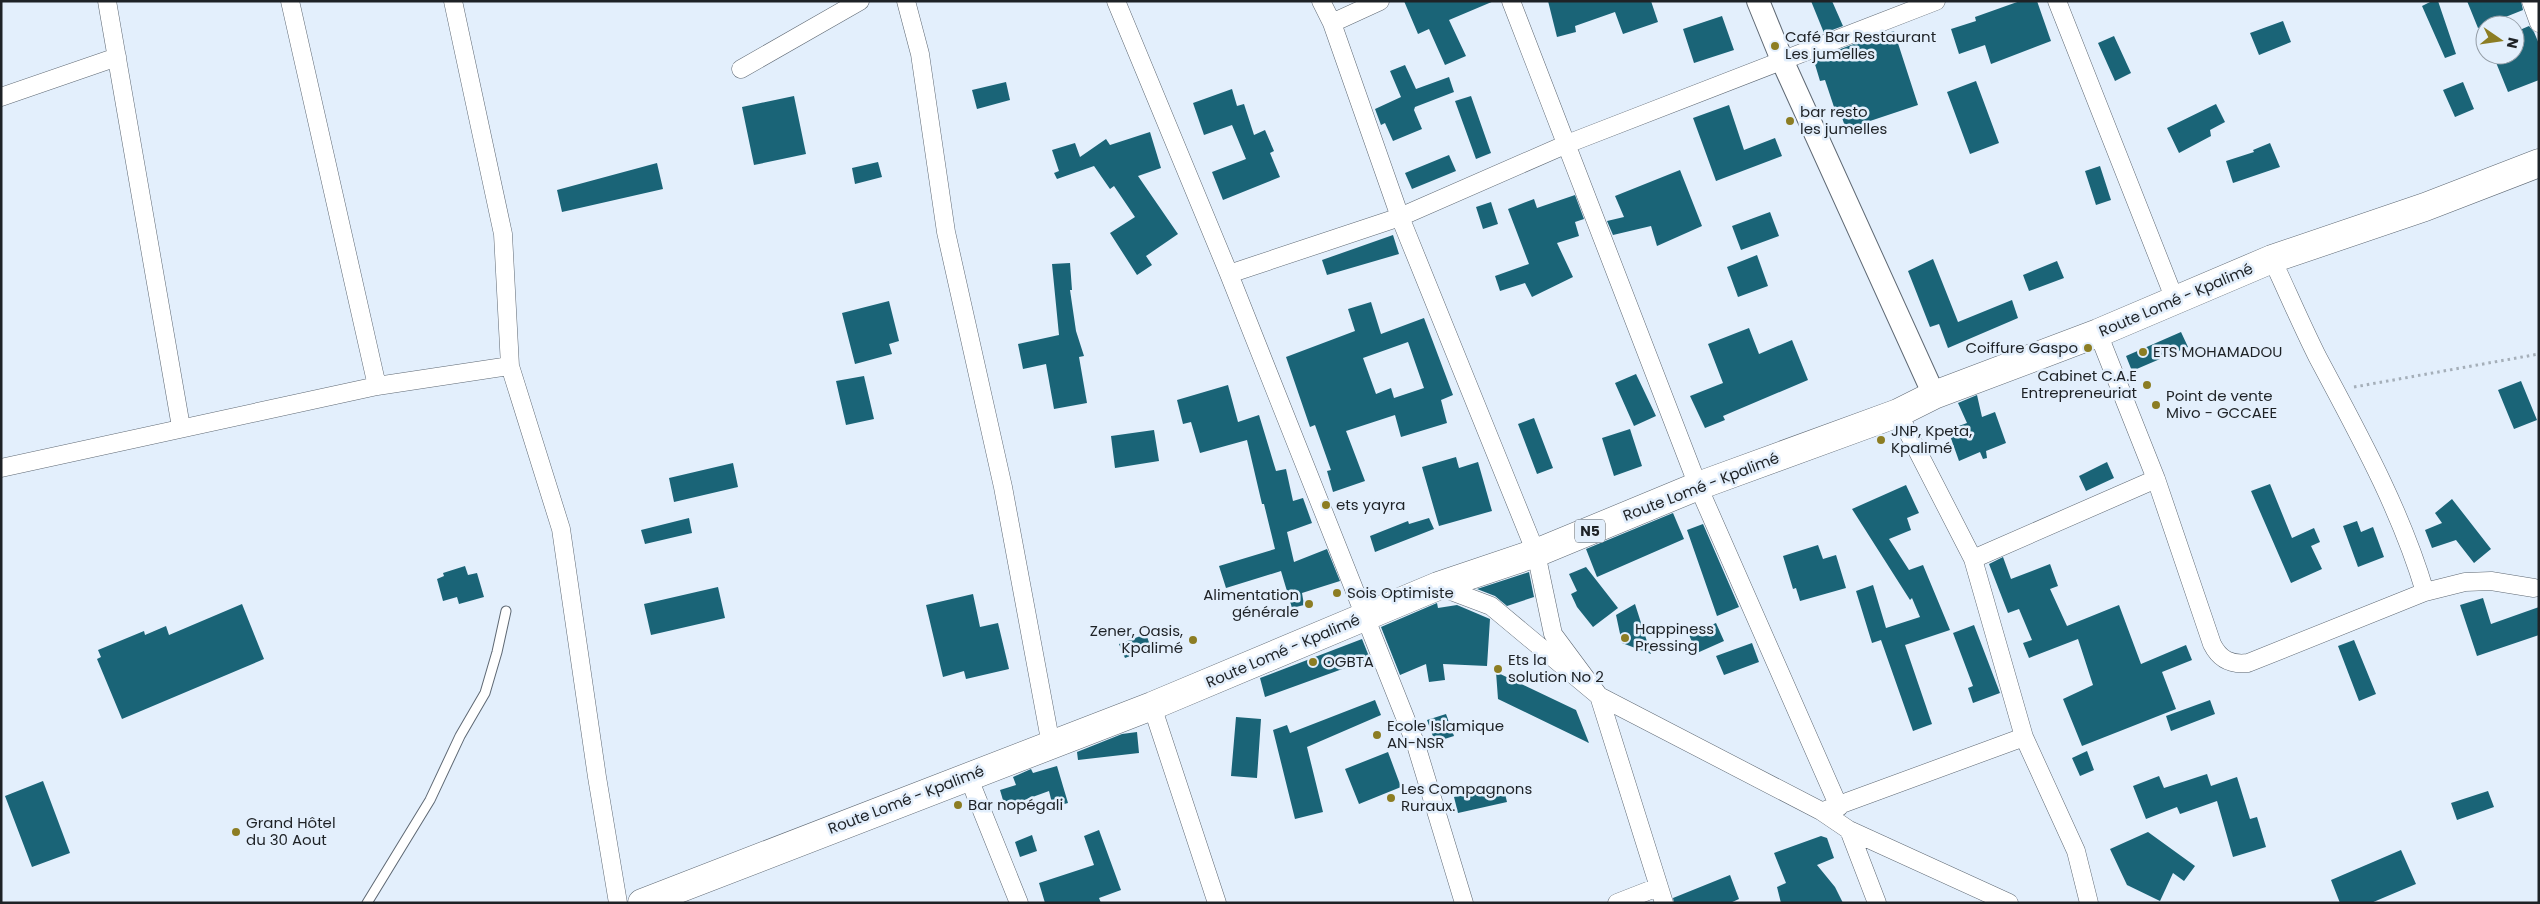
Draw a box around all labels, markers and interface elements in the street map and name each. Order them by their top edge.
north arrow [2475,15,2525,65]
place label: Café Bar Restaurant Les jumelles [1785,26,1936,64]
text: N [2502,36,2524,50]
marker: Café Bar Restaurant Les jumelles [1769,40,1781,52]
place label: bar resto les jumelles [1800,101,1888,139]
marker: bar resto les jumelles [1784,115,1796,127]
street label: Route Lomé - Kpalimé [2095,258,2256,342]
place label: Coiffure Gaspo [1965,337,2078,358]
place label: ETS MOHAMADOU [2153,341,2282,362]
marker: Coiffure Gaspo [2082,342,2094,354]
marker: ETS MOHAMADOU [2137,346,2149,358]
place label: Cabinet C.A.E Entrepreneuriat [2021,365,2137,403]
marker: Cabinet C.A.E Entrepreneuriat [2141,379,2153,391]
place label: Point de vente Mivo - GCCAEE [2166,385,2277,423]
marker: Point de vente Mivo - GCCAEE [2150,399,2162,411]
place label: JNP, Kpeta, Kpalimé [1891,420,1972,458]
marker: JNP, Kpeta, Kpalimé [1875,434,1887,446]
street label: Route Lomé - Kpalimé [1620,447,1782,526]
place label: ets yayra [1336,494,1405,515]
marker: ets yayra [1320,499,1332,511]
road number: N5 [1575,520,1605,542]
place label: Sois Optimiste [1347,582,1454,603]
place label: Alimentation générale [1203,584,1299,622]
marker: Sois Optimiste [1331,587,1343,599]
marker: Alimentation générale [1303,598,1315,610]
street label: Route Lomé - Kpalimé [1202,609,1363,693]
place label: Happiness Pressing [1635,618,1714,656]
place label: Zener, Oasis, Kpalimé [1090,620,1183,658]
marker: Happiness Pressing [1619,632,1631,644]
marker: Zener, Oasis, Kpalimé [1187,634,1199,646]
place label: Ets la solution No 2 [1508,649,1604,687]
place label: OGBTA [1323,651,1374,672]
marker: OGBTA [1307,656,1319,668]
marker: Ets la solution No 2 [1492,663,1504,675]
place label: Ecole Islamique AN-NSR [1387,715,1504,753]
marker: Ecole Islamique AN-NSR [1371,729,1383,741]
street label: Route Lomé - Kpalimé [825,760,987,839]
place label: Les Compagnons Ruraux. [1401,778,1532,816]
marker: Les Compagnons Ruraux. [1385,792,1397,804]
place label: Bar nopégali [968,794,1063,815]
marker: Bar nopégali [952,799,964,811]
place label: Grand Hôtel du 30 Aout [246,812,336,850]
marker: Grand Hôtel du 30 Aout [230,826,242,838]

